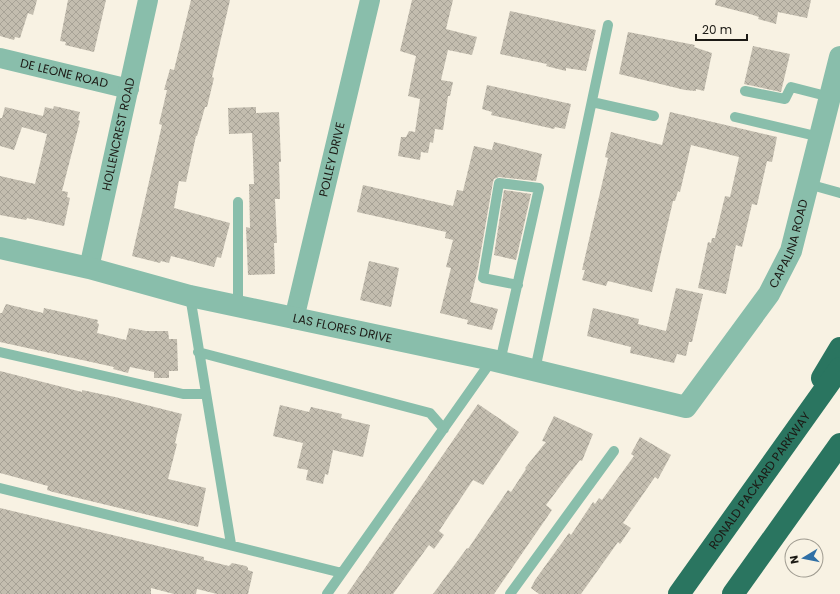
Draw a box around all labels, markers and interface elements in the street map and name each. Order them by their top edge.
scale bar [696,16,747,42]
text: 20 m [702,21,732,38]
street label: DE LEONE ROAD [19,54,110,92]
street label: HOLLENCREST ROAD [97,76,139,192]
street label: POLLEY DRIVE [314,120,349,198]
street label: CAPALINA ROAD [764,197,812,291]
street label: LAS FLORES DRIVE [292,309,394,347]
street label: RONALD PACKARD PARKWAY [704,408,814,553]
north arrow [784,538,824,578]
text: N [786,554,803,565]

